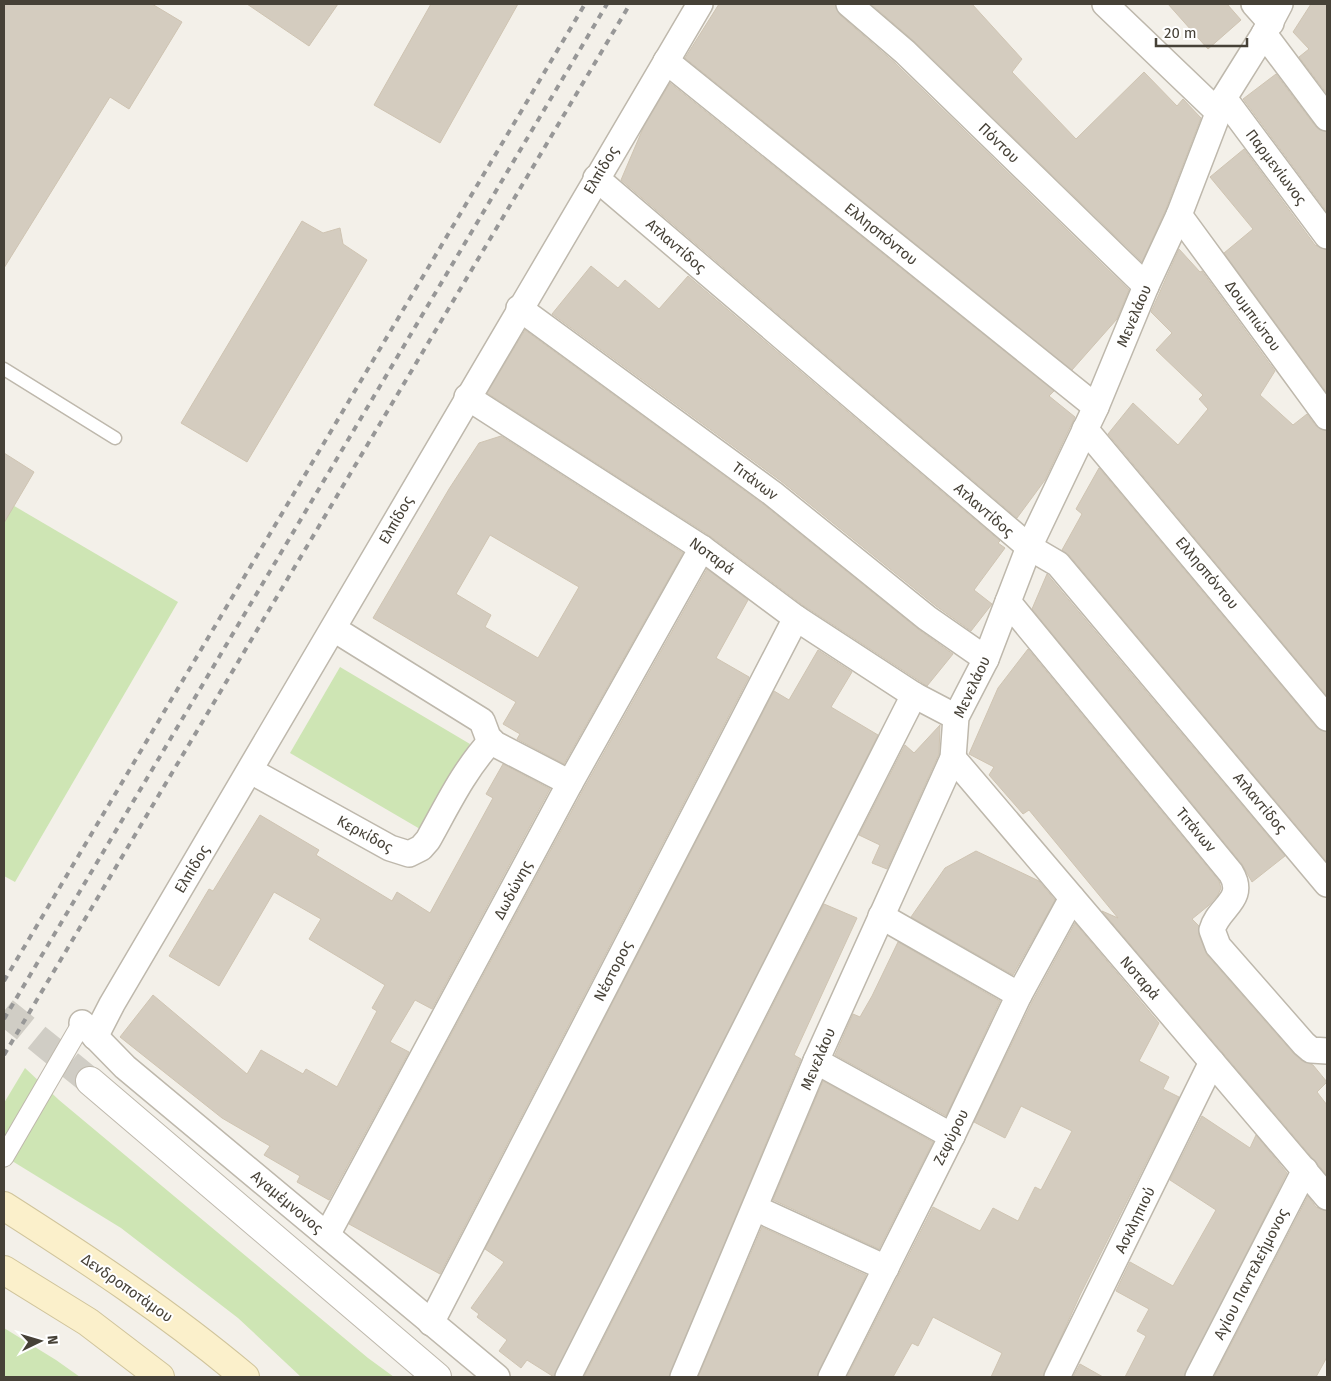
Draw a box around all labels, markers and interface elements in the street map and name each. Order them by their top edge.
scale bar [1156,15,1247,47]
text: 20 m [1164,24,1197,42]
street label: Πόντου [975,119,1023,167]
street label: Παρμενίωνος [1242,126,1310,208]
street label: Ελπίδος [580,143,622,197]
street label: Ελλησπόντου [841,199,921,269]
street label: Ατλαντίδος [642,215,710,277]
street label: Δουμπιώτου [1221,277,1285,355]
street label: Μενελάου [1113,282,1155,350]
street label: Τιτάνων [729,458,782,504]
street label: Ατλαντίδος [950,479,1018,541]
street label: Ελπίδος [375,493,417,547]
street label: Ελλησπόντου [1172,533,1242,613]
street label: Νοταρά [686,534,738,578]
street label: Μενελάου [950,653,994,721]
street label: Ατλαντίδος [1230,769,1290,837]
street label: Τιτάνων [1172,804,1220,857]
street label: Κερκίδος [334,812,396,856]
street label: Ελπίδος [171,842,213,896]
street label: Δωδώνης [490,858,536,922]
street label: Νέστορος [590,938,636,1004]
street label: Νοταρά [1116,953,1164,1003]
street label: Μενελάου [797,1025,839,1093]
street label: Ζεφύρου [930,1106,972,1168]
street label: Αγαμέμνονος [247,1167,327,1237]
street label: Ασκληπιού [1111,1184,1159,1256]
street label: Αγίου Παντελεήμονος [1210,1205,1292,1343]
street label: Δενδροποτάμου [78,1250,176,1326]
north arrow [15,1316,65,1366]
text: N [44,1335,61,1345]

